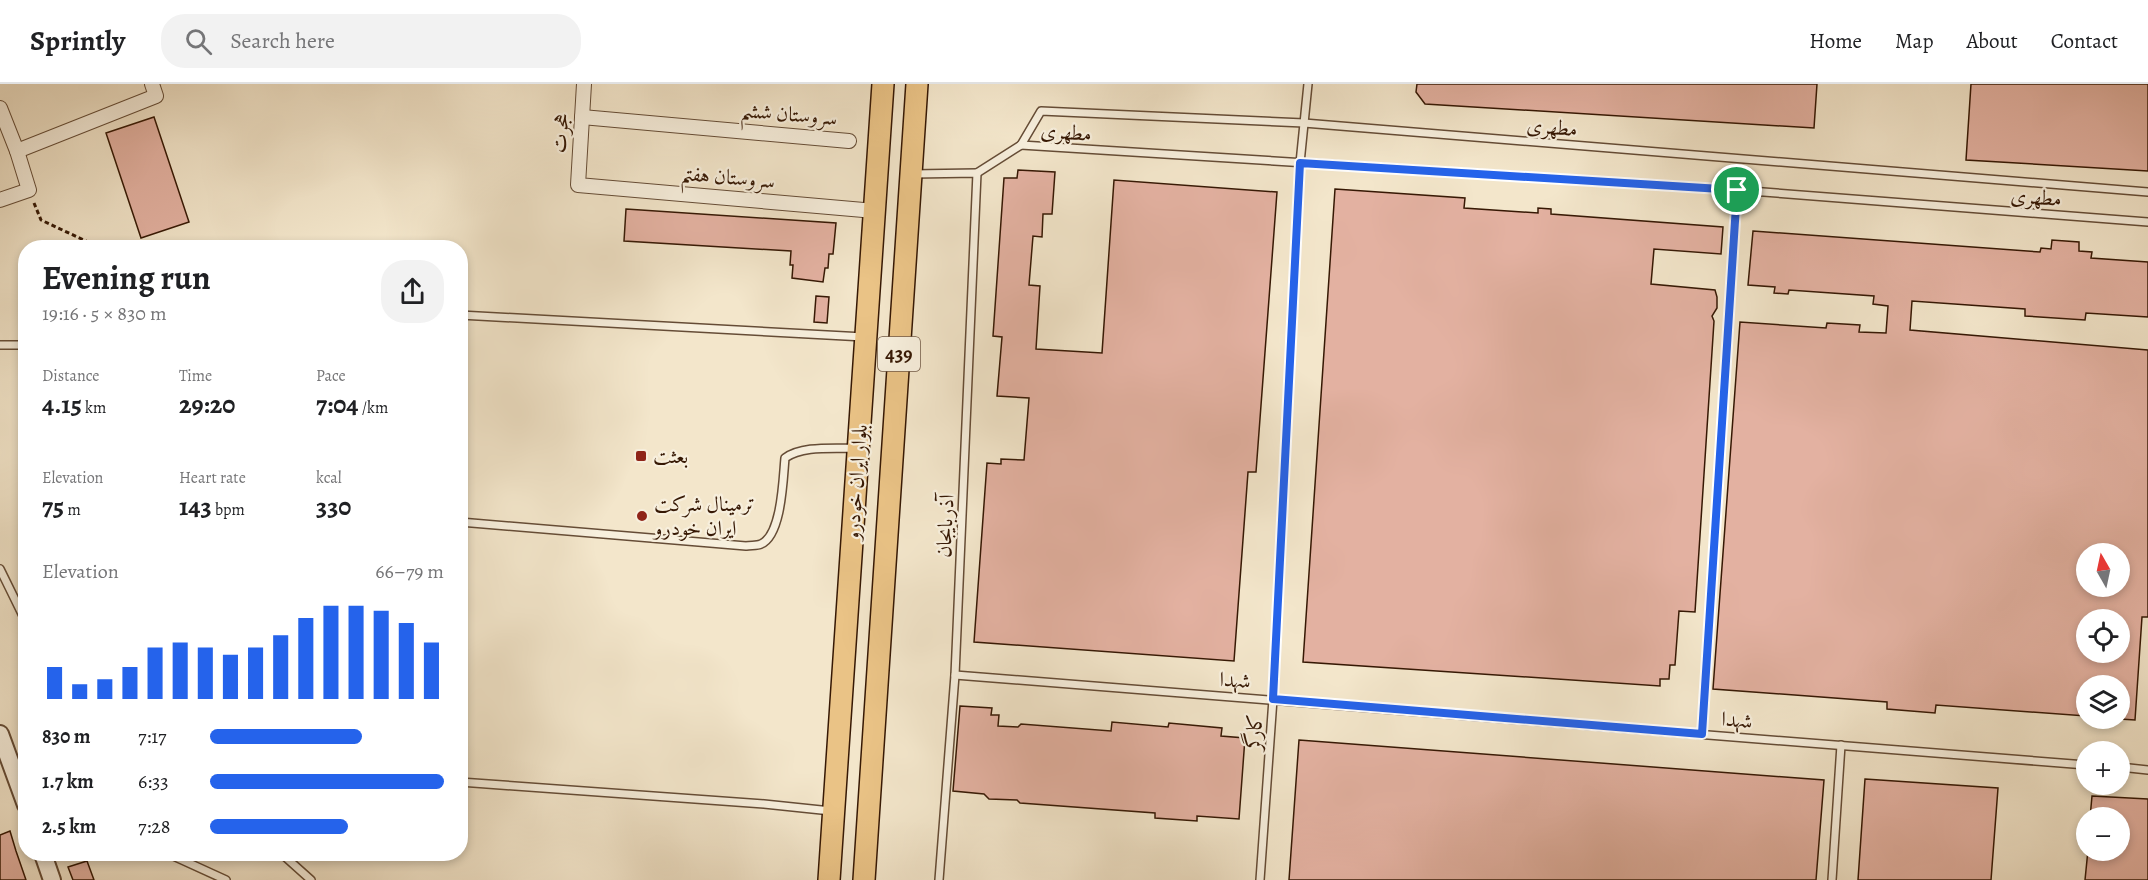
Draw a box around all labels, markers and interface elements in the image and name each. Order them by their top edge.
search box [161,14,581,68]
text: Sprintly [30,22,125,60]
icon: search [182,25,215,58]
text: Search here [230,26,335,56]
text: Home [1809,27,1862,55]
text: Map [1895,27,1933,55]
text: About [1966,27,2018,55]
text: Contact [2051,27,2118,55]
street label: سروستان ششم [739,96,839,139]
street label: مطهری [1525,111,1579,143]
street label: هجرت [545,112,575,154]
street label: مطهری [1039,116,1093,148]
street label: سروستان هفتم [679,159,776,202]
pin [1711,164,1762,215]
icon: arrive [1720,173,1753,206]
street label: مطهری [2009,181,2063,213]
text: Evening run [42,255,211,300]
button: share [381,260,444,323]
text: 19:16 · 5 × 830 m [42,300,167,327]
road number: 439 [878,337,920,371]
text: Distance [42,365,99,387]
text: Time [179,365,212,387]
text: Pace [316,365,346,387]
text: 4.15 [42,387,82,422]
text: 29:20 [179,387,235,422]
text: 7:04 [316,387,359,422]
text: km [82,397,106,419]
text: /km [359,397,388,419]
street label: بلوار ایران خودرو [838,423,874,543]
place label: بعثت [653,442,688,470]
marker: بعثت [634,449,648,463]
text: Elevation [42,467,103,489]
text: Heart rate [179,467,246,489]
text: kcal [316,467,342,489]
text: 75 [42,489,64,524]
text: 143 [179,489,212,524]
text: 330 [316,489,351,524]
place label: ترمینال شرکت ایران خودرو [652,490,755,542]
street label: آذربایجان [929,491,961,558]
text: m [64,499,81,521]
text: bpm [212,499,245,521]
marker: ترمینال شرکت ایران خودرو [635,509,649,523]
north arrow [2076,543,2130,597]
map controls [2076,543,2130,861]
text: Elevation [42,558,119,585]
text: 66–79 m [375,558,444,585]
button: locate [2076,609,2130,663]
street label: شهدا [1218,665,1252,695]
button: layers [2076,675,2130,729]
street label: شهدا [1720,705,1754,735]
street label: کارگر [1239,713,1269,753]
text: 830 m [42,723,91,750]
text: 7:17 [138,723,166,750]
button: + [2076,741,2130,795]
text: 1.7 km [42,768,94,795]
text: 6:33 [138,768,169,795]
button: − [2076,807,2130,861]
text: 2.5 km [42,813,96,840]
text: 7:28 [138,813,170,840]

